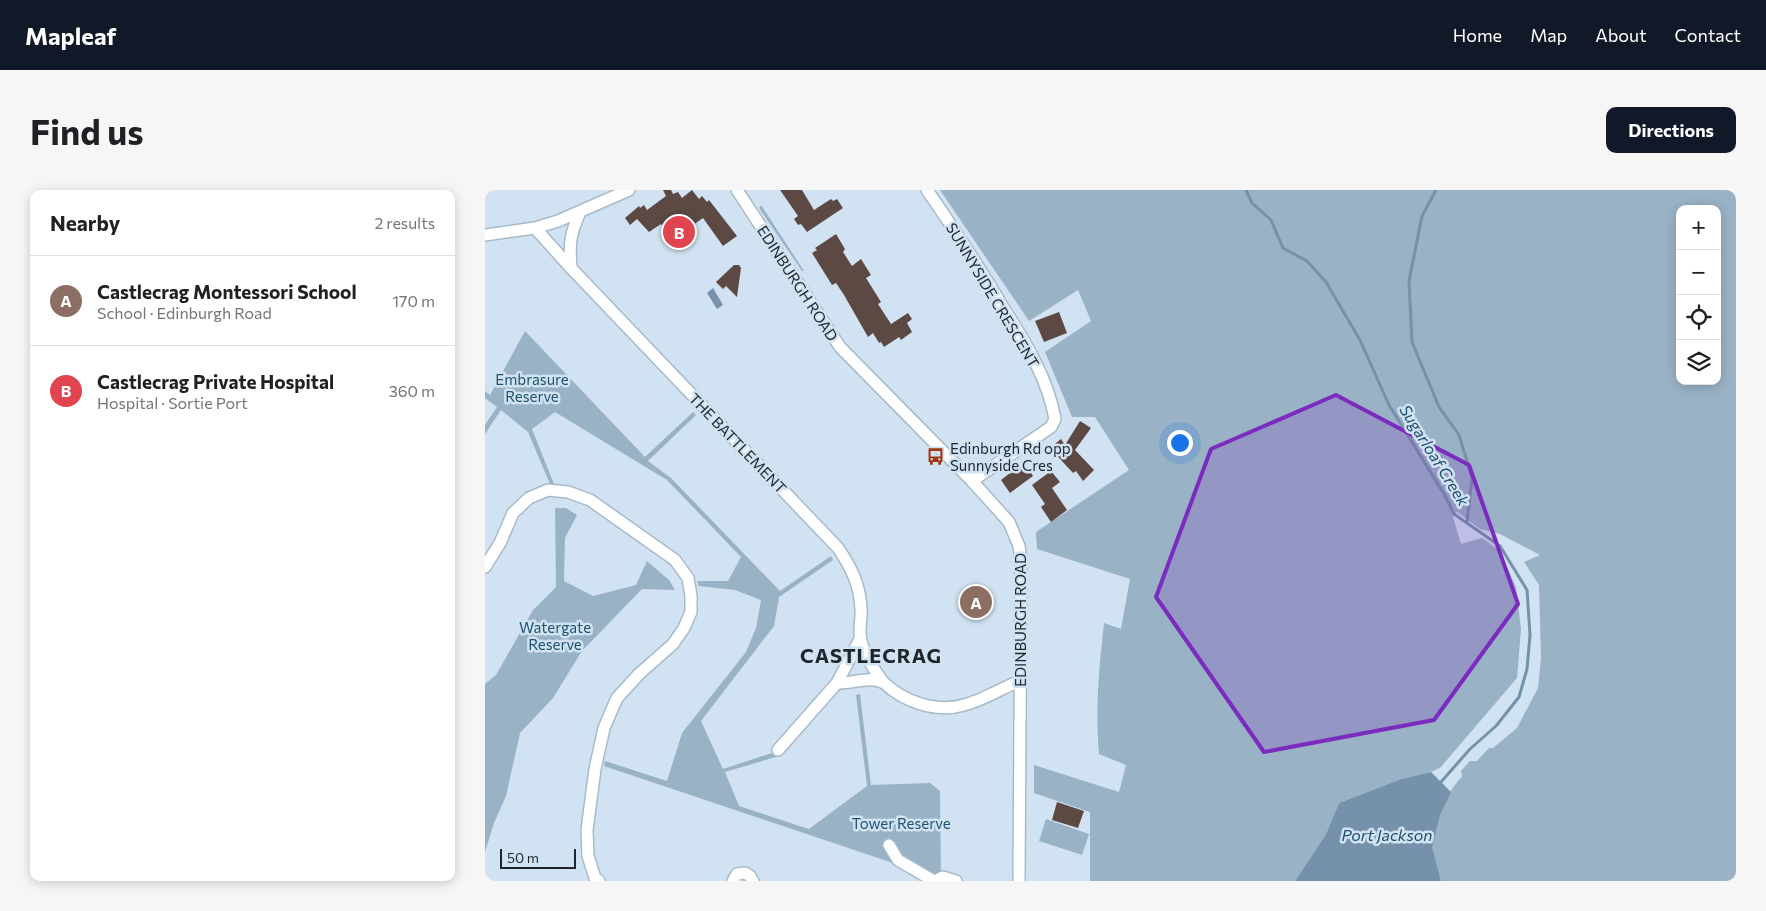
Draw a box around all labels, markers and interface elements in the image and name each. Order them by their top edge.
text: Mapleaf [25,21,116,50]
text: Home [1453,24,1502,46]
text: Map [1530,24,1567,46]
text: About [1595,24,1647,46]
text: Contact [1675,24,1741,46]
button: Directions [1606,107,1736,153]
text: Find us [30,109,144,152]
map controls [1676,205,1721,385]
button: + [1676,205,1721,250]
text: Nearby [50,210,120,235]
text: 2 results [374,213,435,232]
pin: B [663,213,695,251]
street label: SUNNYSIDE CRESCENT [943,219,1044,371]
street label: EDINBURGH ROAD [754,222,842,344]
button: − [1676,250,1721,295]
text: Castlecrag Montessori School [97,280,357,303]
text: A [60,291,72,310]
text: 170 m [392,291,435,310]
button: locate [1676,295,1721,340]
text: School · Edinburgh Road [97,303,272,322]
button: layers [1676,340,1721,385]
text: Castlecrag Private Hospital [97,370,334,393]
park label: Embrasure Reserve [495,370,569,405]
text: B [61,381,71,400]
text: 360 m [389,381,435,400]
street label: THE BATTLEMENT [686,389,791,497]
text: Hospital · Sortie Port [97,393,248,412]
water label: Sugarloaf Creek [1396,401,1474,509]
your location [1167,430,1193,456]
place label: Edinburgh Rd opp Sunnyside Cres [950,439,1071,474]
bus stop icon: Edinburgh Rd opp Sunnyside Cres [926,447,946,467]
street label: EDINBURGH ROAD [1011,553,1029,687]
pin: A [960,583,992,621]
park label: Watergate Reserve [519,618,591,653]
district label: CASTLECRAG [800,643,942,667]
park label: Tower Reserve [851,814,951,832]
water label: Port Jackson [1342,825,1432,844]
scale bar [500,846,576,869]
text: 50 m [507,849,539,866]

